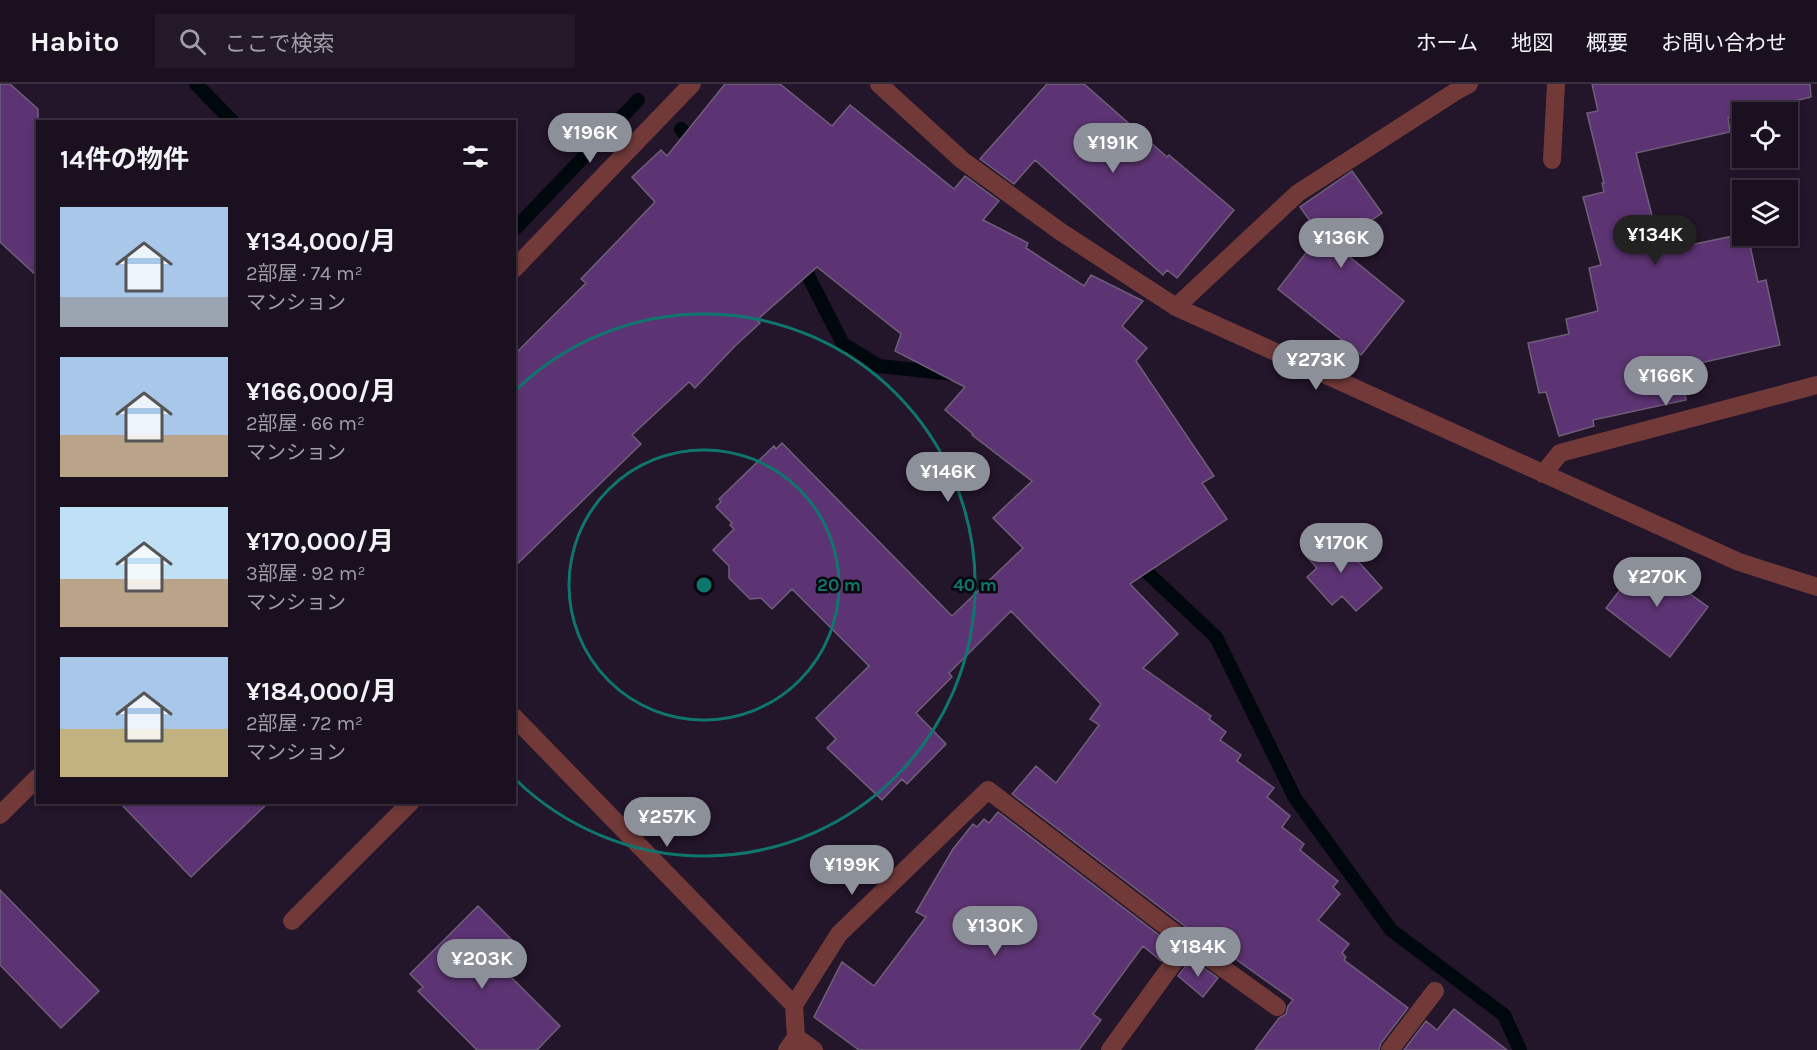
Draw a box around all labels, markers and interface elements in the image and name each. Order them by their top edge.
search box [155,14,575,68]
text: Habito [30,25,119,58]
icon: search [176,25,209,58]
text: ここで検索 [224,31,334,57]
text: ホーム [1416,31,1478,55]
text: 地図 [1511,31,1553,55]
text: 概要 [1586,31,1628,55]
text: お問い合わせ [1661,31,1787,55]
map controls [1732,102,1798,246]
button: locate [1732,102,1798,168]
pin: ¥196K [548,113,632,164]
text: ¥196K [562,121,618,144]
pin: ¥191K [1071,123,1155,174]
text: ¥191K [1087,131,1139,154]
icon: filters [459,140,492,173]
text: 14件の物件 [60,144,189,175]
button: layers [1732,180,1798,246]
pin: ¥134K [1613,215,1697,266]
pin: ¥136K [1299,218,1383,269]
text: ¥134K [1627,223,1683,246]
text: ¥134,000/月 [246,226,396,257]
text: ¥136K [1313,226,1369,249]
icon: home [108,231,180,303]
text: 2部屋 · 74 m² [246,262,363,285]
text: マンション [246,291,346,314]
pin: ¥273K [1274,340,1358,391]
text: ¥273K [1286,348,1346,371]
pin: ¥166K [1624,356,1708,407]
text: ¥166K [1638,364,1694,387]
text: ¥166,000/月 [246,376,396,407]
icon: home [108,381,180,453]
text: 2部屋 · 66 m² [246,412,365,435]
text: マンション [246,441,346,464]
pin: ¥146K [906,452,990,503]
text: ¥146K [920,460,976,483]
pin: ¥170K [1299,523,1383,574]
text: ¥170,000/月 [246,526,394,557]
icon: home [108,531,180,603]
text: ¥170K [1314,531,1368,554]
pin: ¥270K [1615,557,1699,608]
text: 3部屋 · 92 m² [246,562,366,585]
text: ¥270K [1627,565,1687,588]
text: 20 m [817,574,861,596]
text: 40 m [953,574,997,596]
centre of rings [694,575,714,595]
text: マンション [246,591,346,614]
text: ¥184,000/月 [246,676,397,707]
icon: home [108,681,180,753]
text: 2部屋 · 72 m² [246,712,363,735]
text: マンション [246,741,346,764]
pin: ¥257K [625,797,709,848]
text: ¥257K [638,805,696,828]
pin: ¥199K [810,845,894,896]
text: ¥199K [824,853,880,876]
pin: ¥130K [953,906,1037,957]
text: ¥130K [966,914,1024,937]
pin: ¥184K [1156,927,1240,978]
text: ¥184K [1170,935,1226,958]
pin: ¥203K [440,939,524,990]
text: ¥203K [451,947,513,970]

